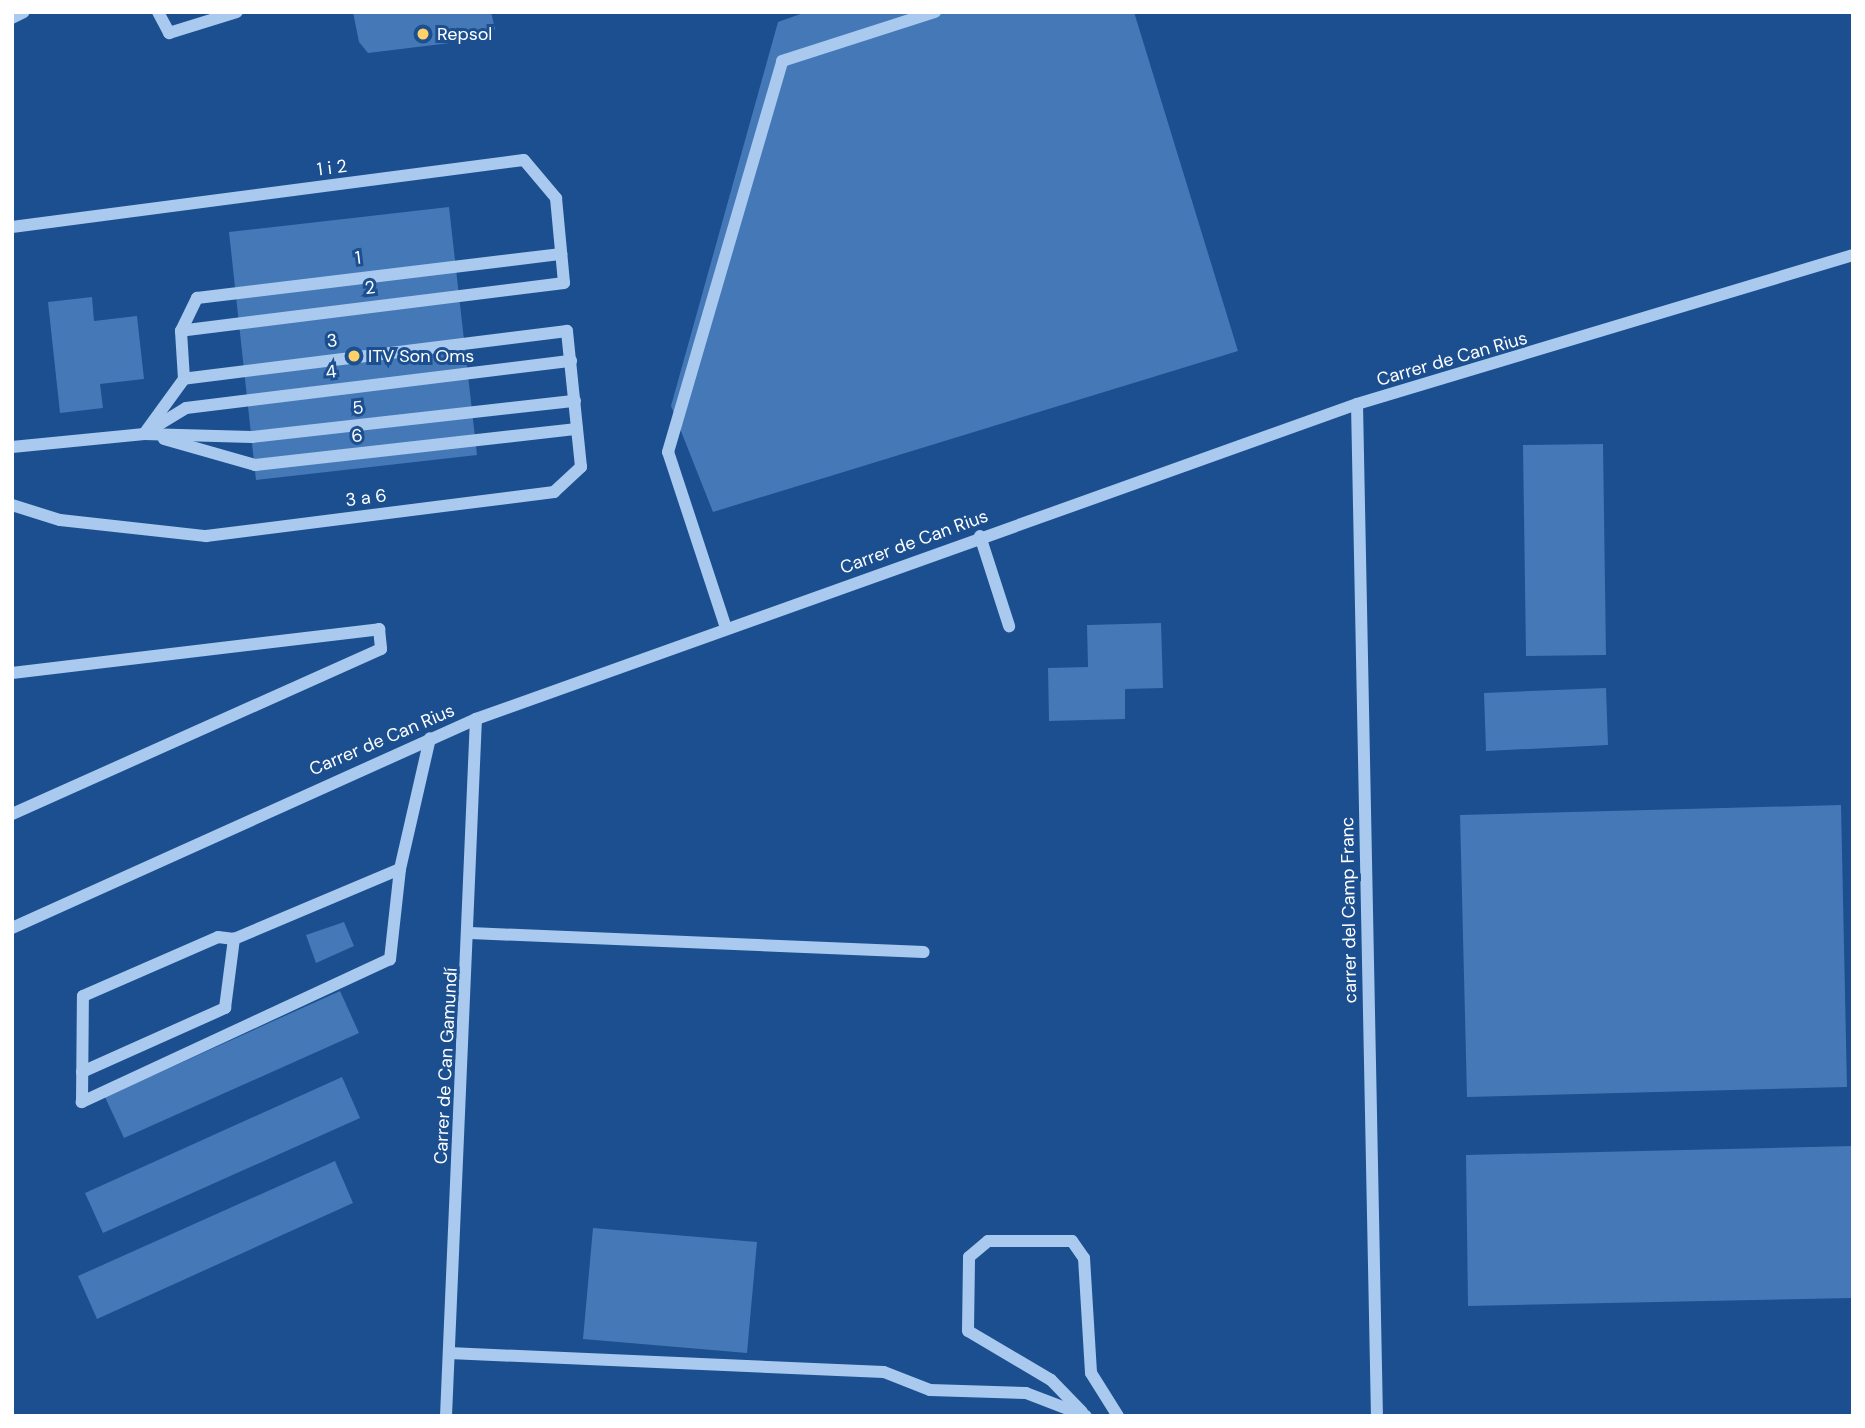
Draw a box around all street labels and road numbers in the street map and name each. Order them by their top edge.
street label: 1 i 2 [316,155,348,181]
street label: 1 [354,247,362,269]
street label: 2 [364,277,376,299]
street label: Carrer de Can Rius [1374,327,1530,391]
street label: 3 [325,330,339,352]
street label: 4 [324,361,338,383]
street label: 5 [351,397,365,419]
street label: 6 [350,425,364,447]
street label: 3 a 6 [344,485,388,511]
street label: Carrer de Can Rius [837,505,991,579]
street label: Carrer de Can Rius [306,700,458,780]
street label: carrer del Camp Franc [1337,817,1361,1003]
street label: Carrer de Can Gamundí [430,967,462,1165]

